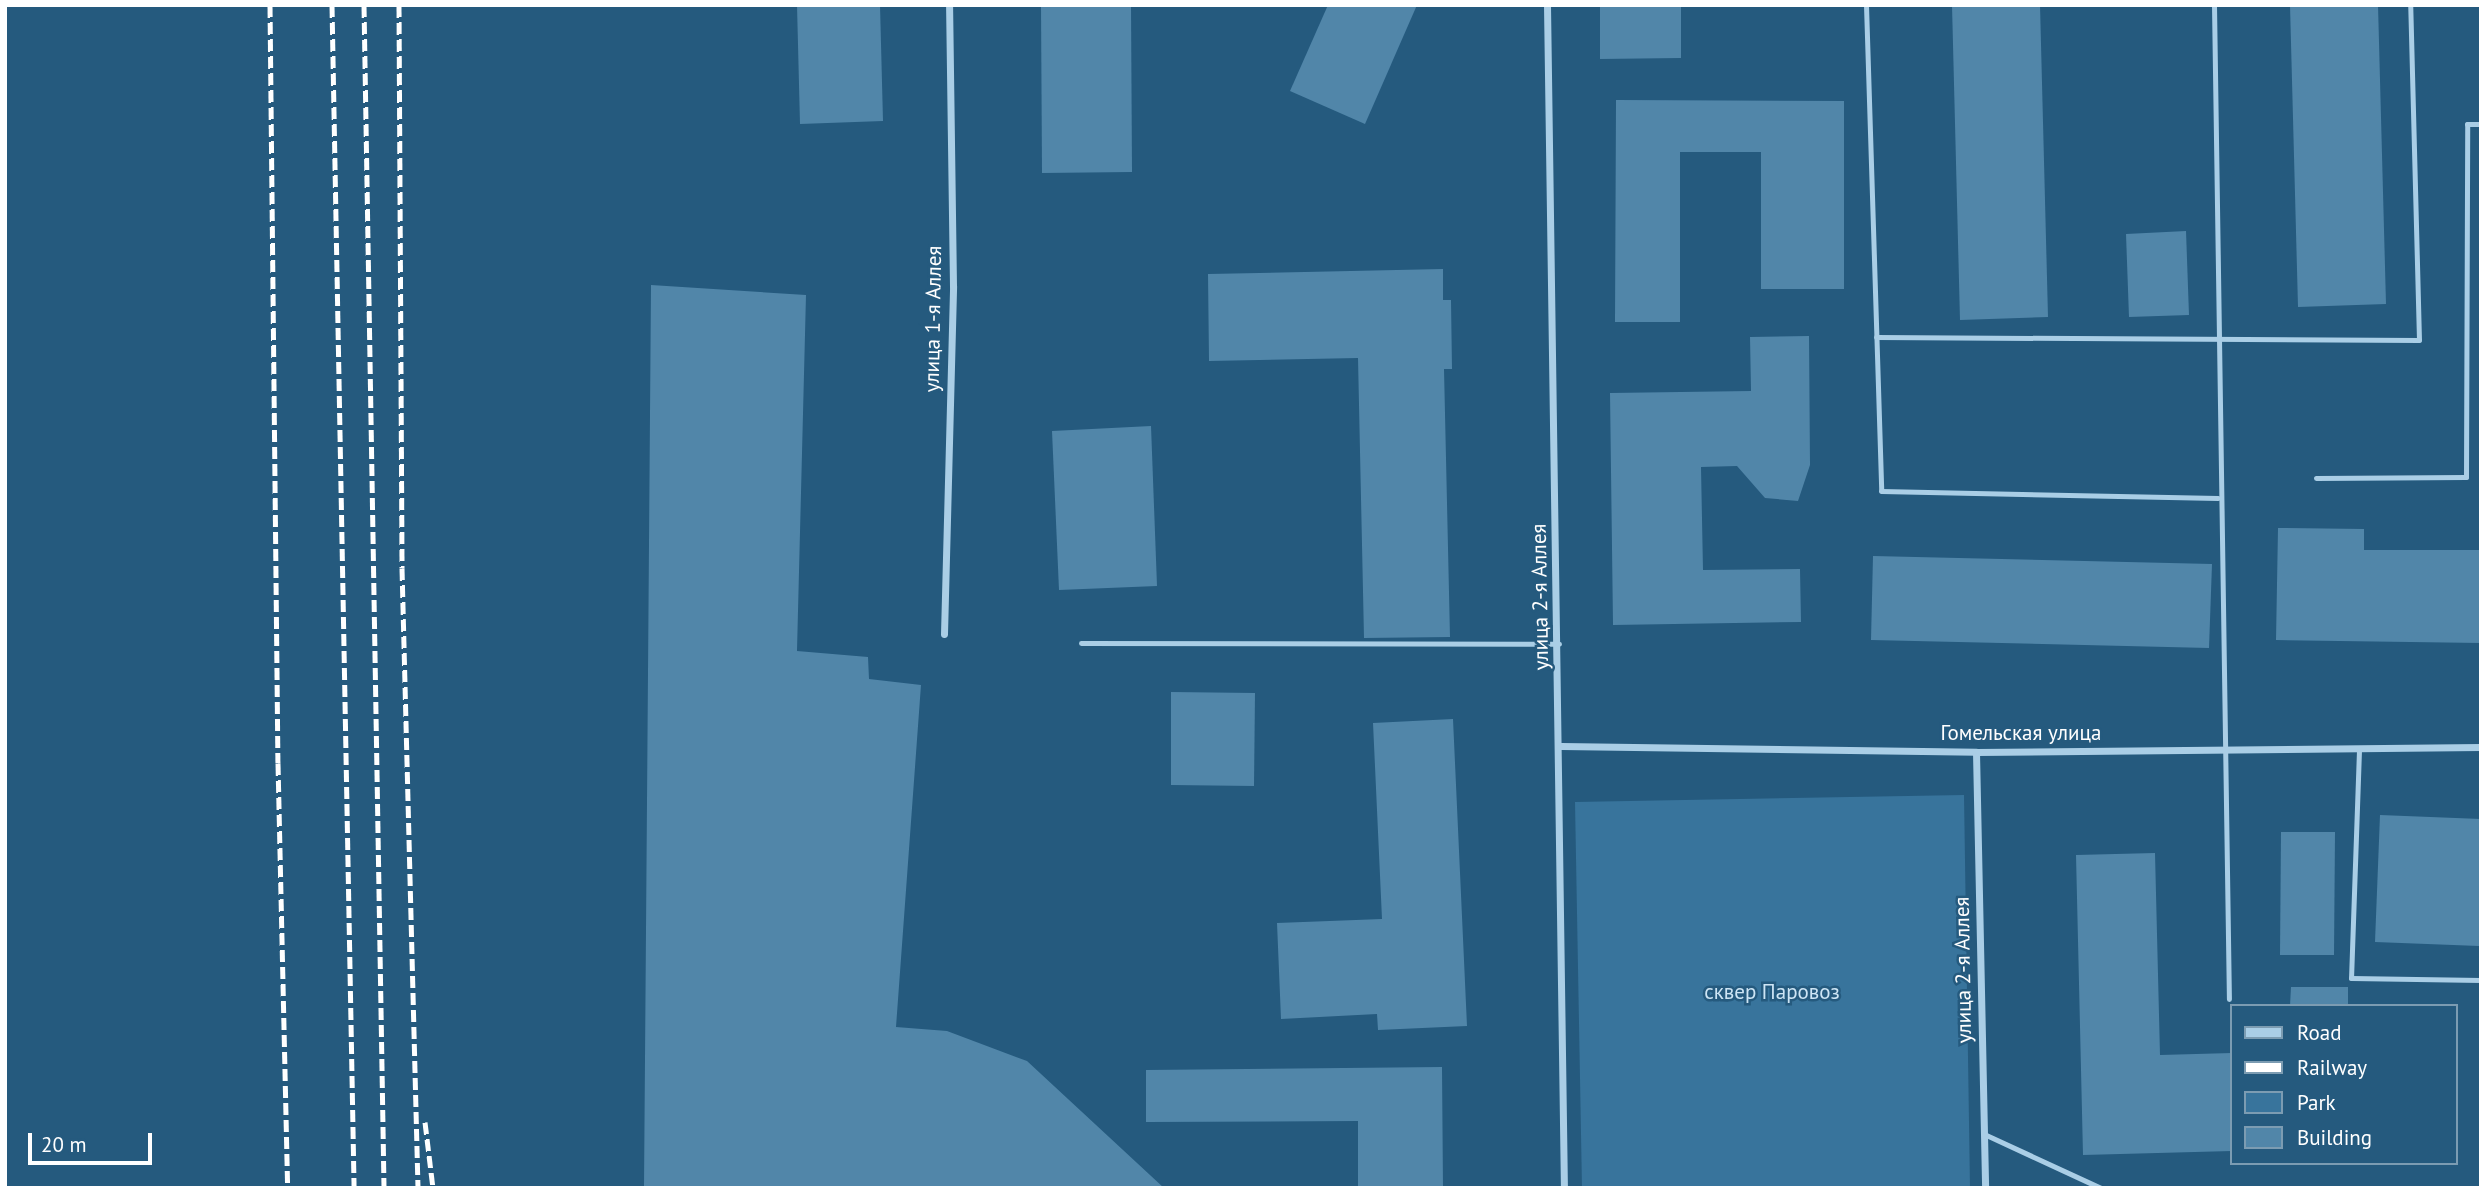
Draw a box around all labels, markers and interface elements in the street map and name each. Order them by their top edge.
street label: улица 1-я Аллея [919,245,947,393]
street label: улица 2-я Аллея [1526,523,1554,671]
street label: Гомельская улица [1940,720,2102,746]
street label: улица 2-я Аллея [1949,896,1977,1044]
park label: сквер Паровоз [1704,979,1840,1005]
legend [2230,1004,2458,1165]
text: Road [2297,1019,2341,1046]
text: Railway [2297,1054,2367,1081]
text: Park [2297,1089,2336,1116]
scale bar [32,1120,156,1164]
text: Building [2297,1124,2372,1151]
text: 20 m [41,1131,87,1158]

